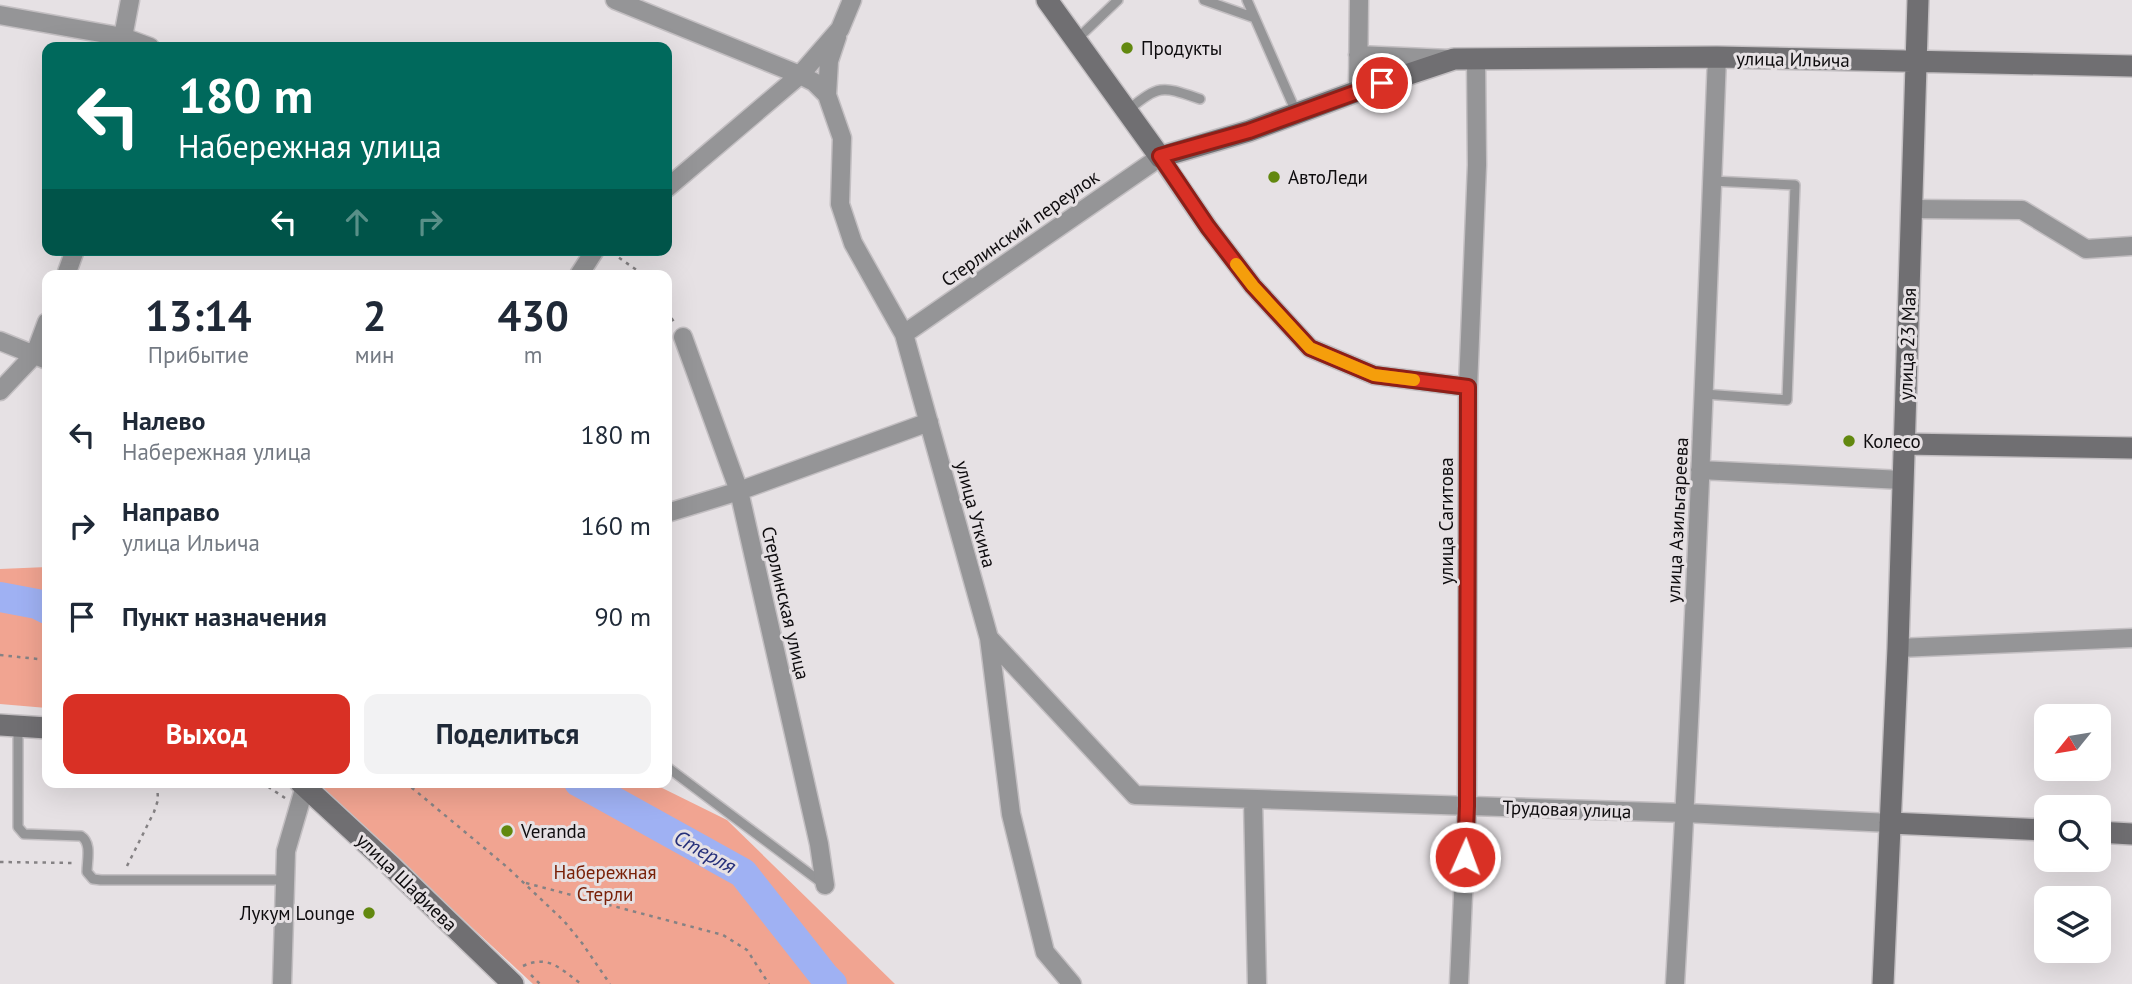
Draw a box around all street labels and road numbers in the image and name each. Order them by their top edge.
street label: улица Ильича [1736,46,1850,72]
street label: Стерлинский переулок [936,164,1104,292]
street label: улица 23 Мая [1893,287,1921,401]
street label: улица Азильгареева [1661,437,1693,603]
street label: улица Сагитова [1434,457,1458,585]
street label: улица Уткина [950,458,1002,570]
street label: Стерлинская улица [757,524,815,682]
street label: Трудовая улица [1502,795,1632,823]
street label: улица Шафиева [351,828,463,936]

